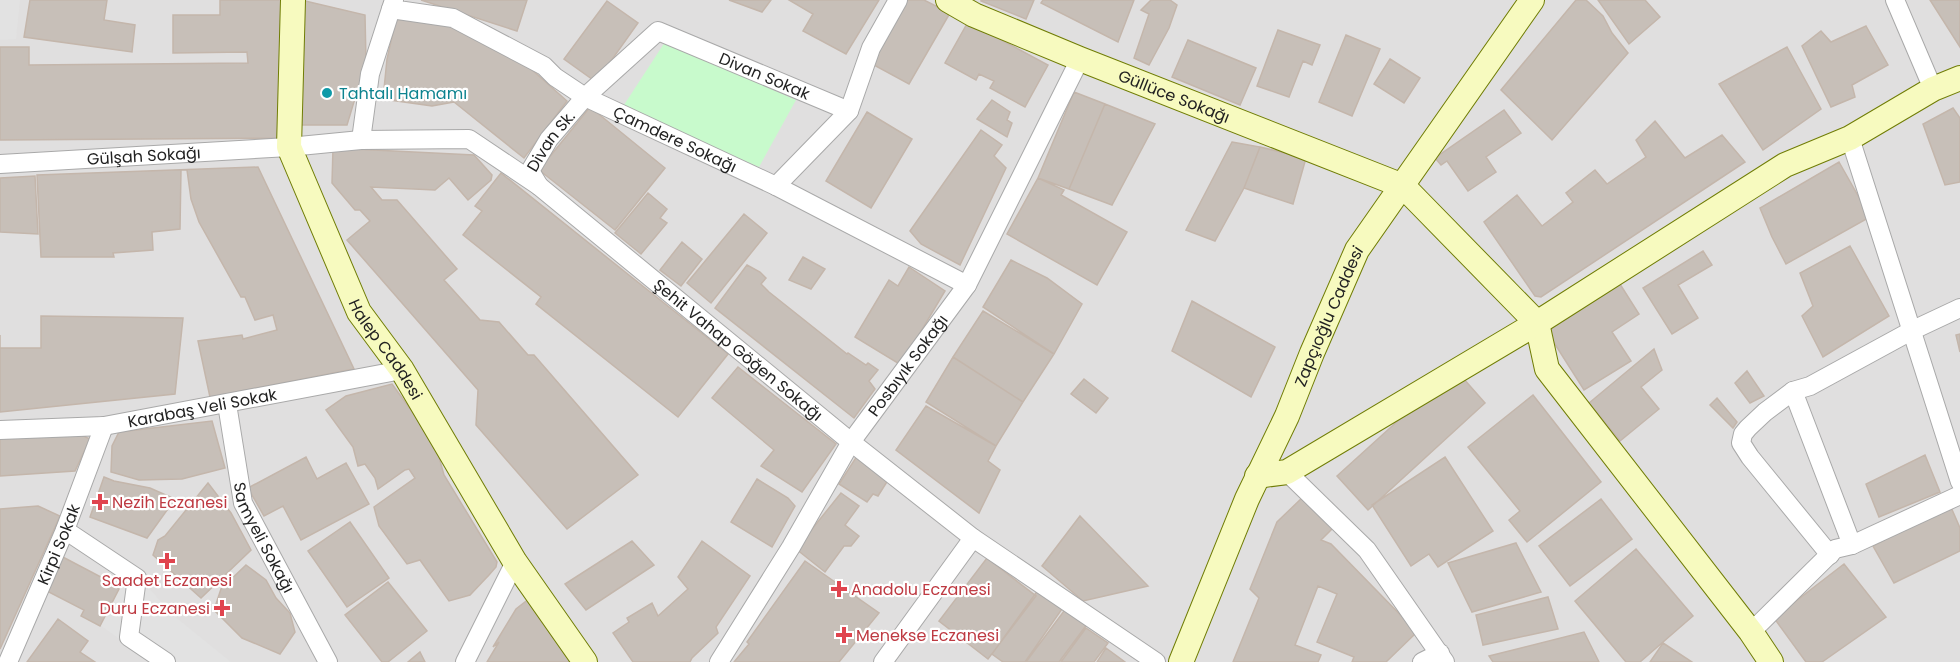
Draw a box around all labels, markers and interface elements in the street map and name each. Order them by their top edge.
street label: Divan Sokak [716,46,814,105]
street label: Güllüce Sokağı [1115,64,1233,128]
place label: Tahtalı Hamamı [339,82,467,105]
marker: Tahtalı Hamamı [320,86,334,100]
street label: Çamdere Sokağı [609,100,741,178]
street label: Divan Sk. [521,105,580,176]
street label: Gülşah Sokağı [86,141,201,170]
street label: Zapçıoğlu Caddesi [1288,241,1368,390]
street label: Şehit Vahap Göğen Sokağı [649,273,828,426]
street label: Halep Caddesi [343,295,428,404]
street label: Posbıyık Sokağı [862,310,953,421]
street label: Karabaş Veli Sokak [126,382,279,433]
street label: Samyeli Sokağı [228,480,300,597]
place label: Nezih Eczanesi [112,491,227,514]
marker: Nezih Eczanesi [93,495,107,509]
street label: Kirpi Sokak [31,500,86,588]
marker: Saadet Eczanesi [160,554,174,568]
place label: Saadet Eczanesi [102,569,232,592]
place label: Anadolu Eczanesi [851,578,991,601]
marker: Anadolu Eczanesi [832,582,846,596]
place label: Duru Eczanesi [100,597,210,620]
marker: Duru Eczanesi [215,601,229,615]
place label: Menekse Eczanesi [856,624,999,647]
marker: Menekse Eczanesi [837,628,851,642]

